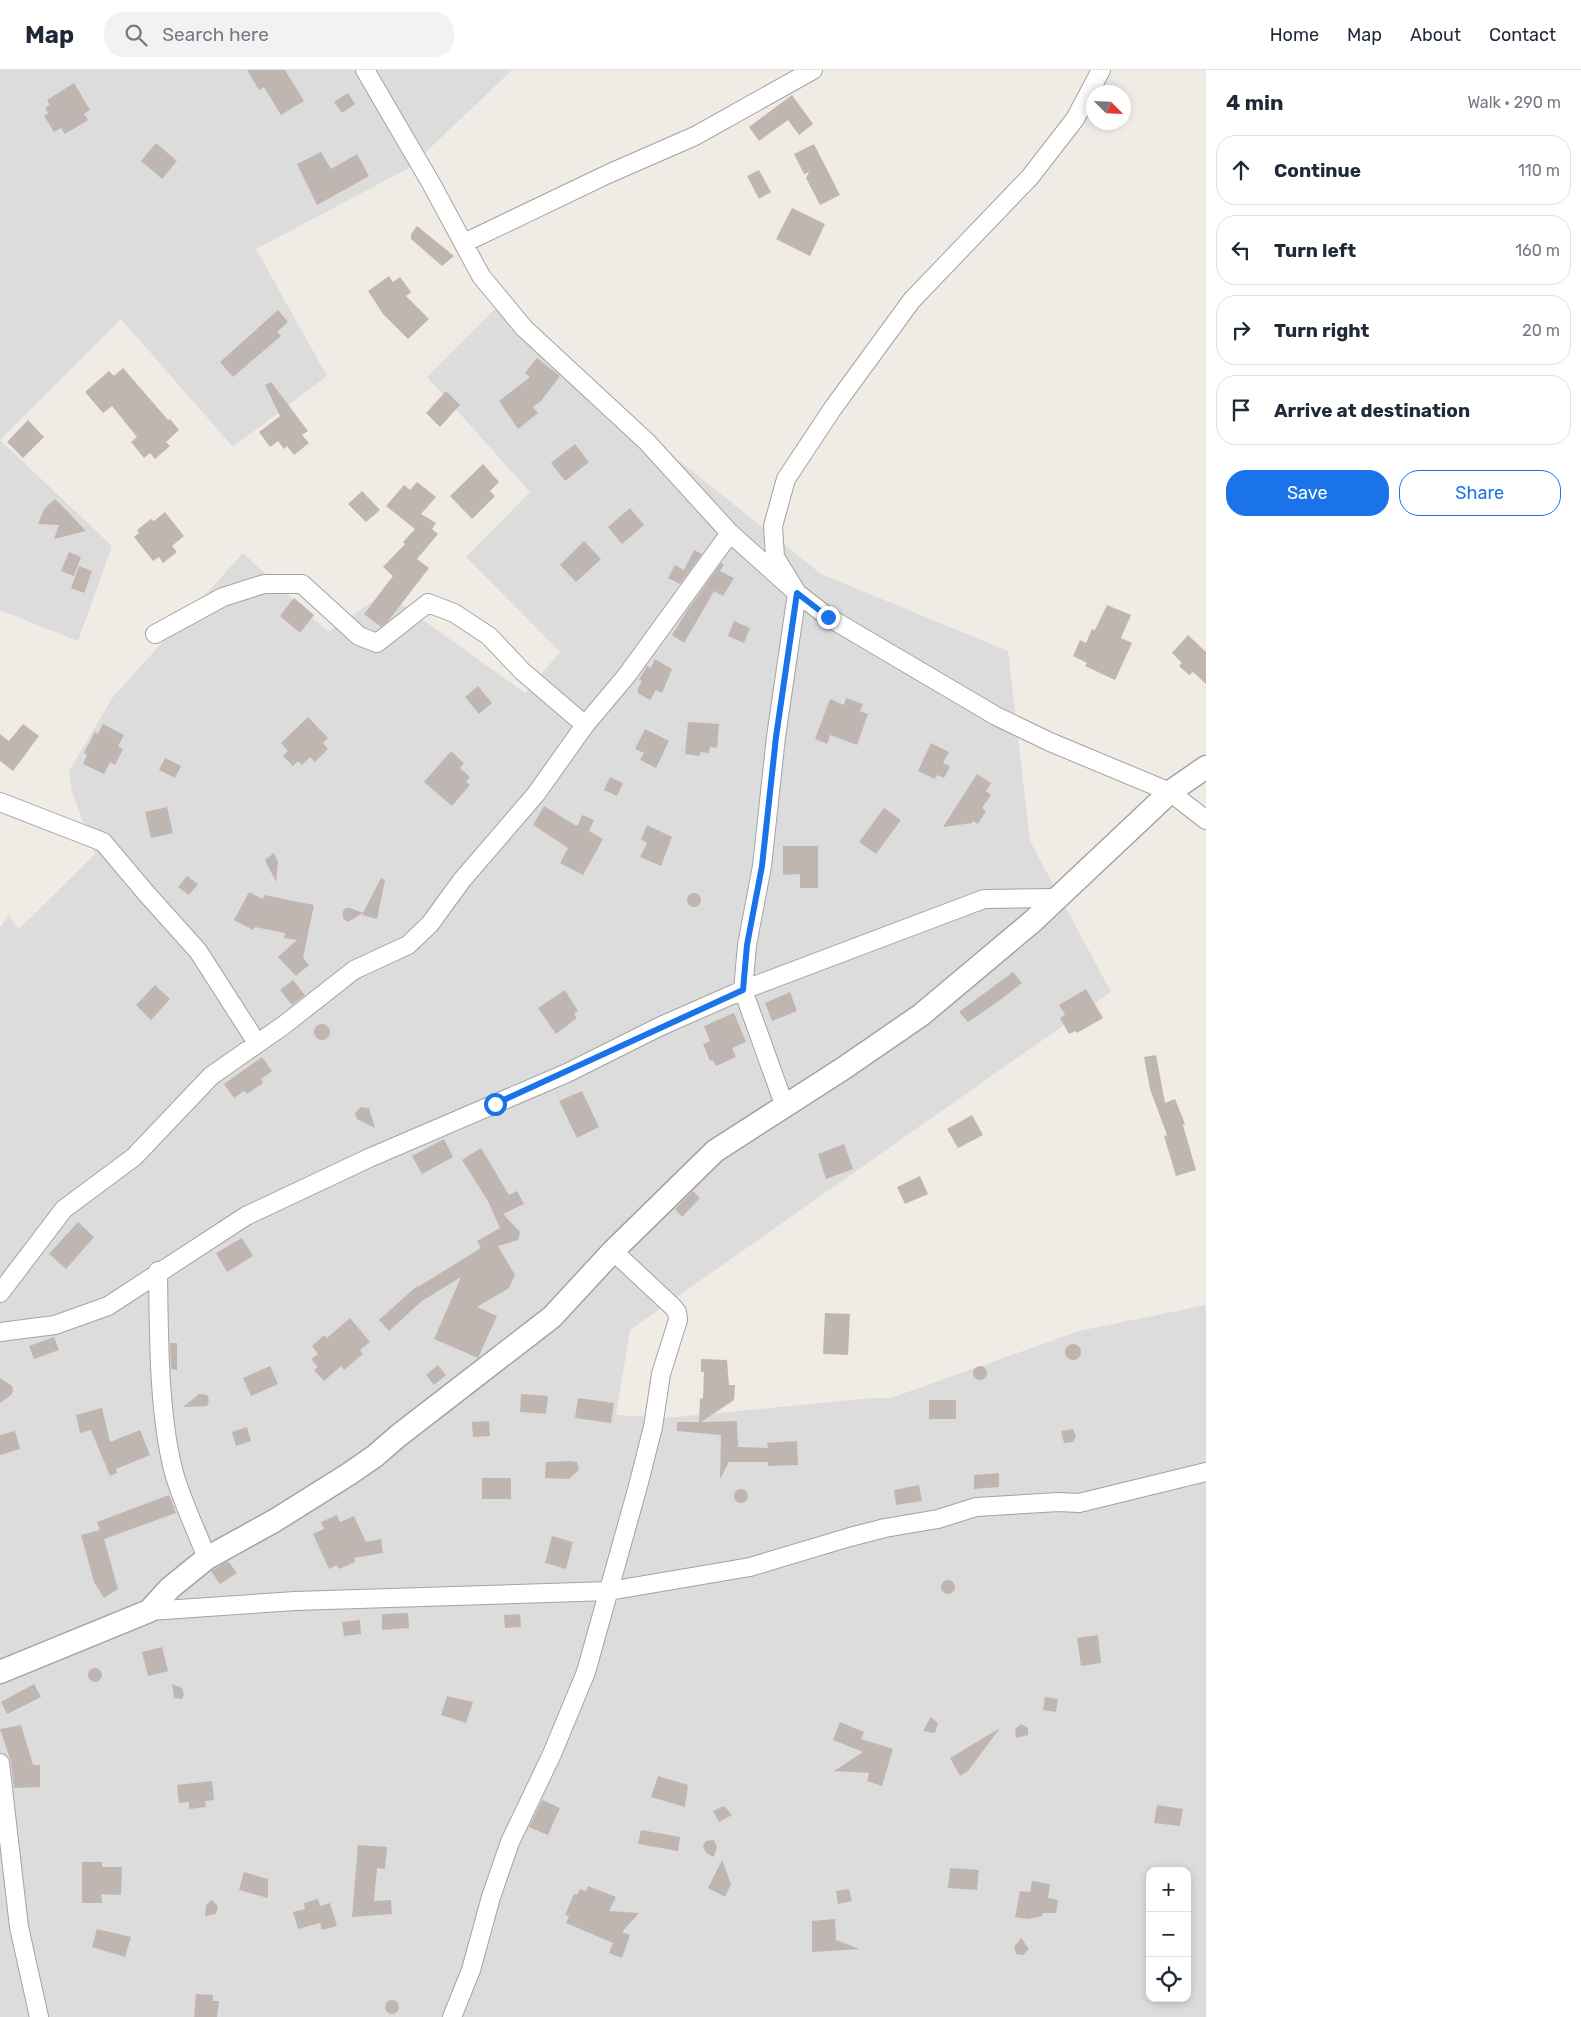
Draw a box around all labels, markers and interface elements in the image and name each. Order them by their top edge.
search box [104,12,454,57]
text: Map [25,21,74,49]
icon: search [122,21,150,49]
text: Search here [162,23,269,46]
text: Home [1270,24,1319,46]
text: Map [1347,24,1382,46]
text: About [1410,24,1461,46]
text: Contact [1489,24,1556,46]
north arrow [1086,85,1131,130]
text: 4 min [1226,90,1284,115]
text: Walk · 290 m [1467,93,1561,112]
icon: ahead [1227,156,1255,184]
text: Continue [1274,159,1361,182]
text: 110 m [1518,161,1560,180]
icon: left [1227,236,1255,264]
text: Turn left [1274,239,1356,262]
text: 160 m [1515,241,1560,260]
icon: right [1227,316,1255,344]
text: Turn right [1274,319,1369,342]
text: 20 m [1522,321,1560,340]
icon: arrive [1227,396,1255,424]
text: Arrive at destination [1274,399,1470,422]
button: Save [1226,470,1389,516]
button: Share [1399,470,1561,516]
route end [817,606,840,629]
route start [484,1093,507,1116]
map controls [1146,1867,1191,2002]
button: + [1146,1867,1191,1912]
button: − [1146,1912,1191,1957]
button: locate [1146,1957,1191,2002]

